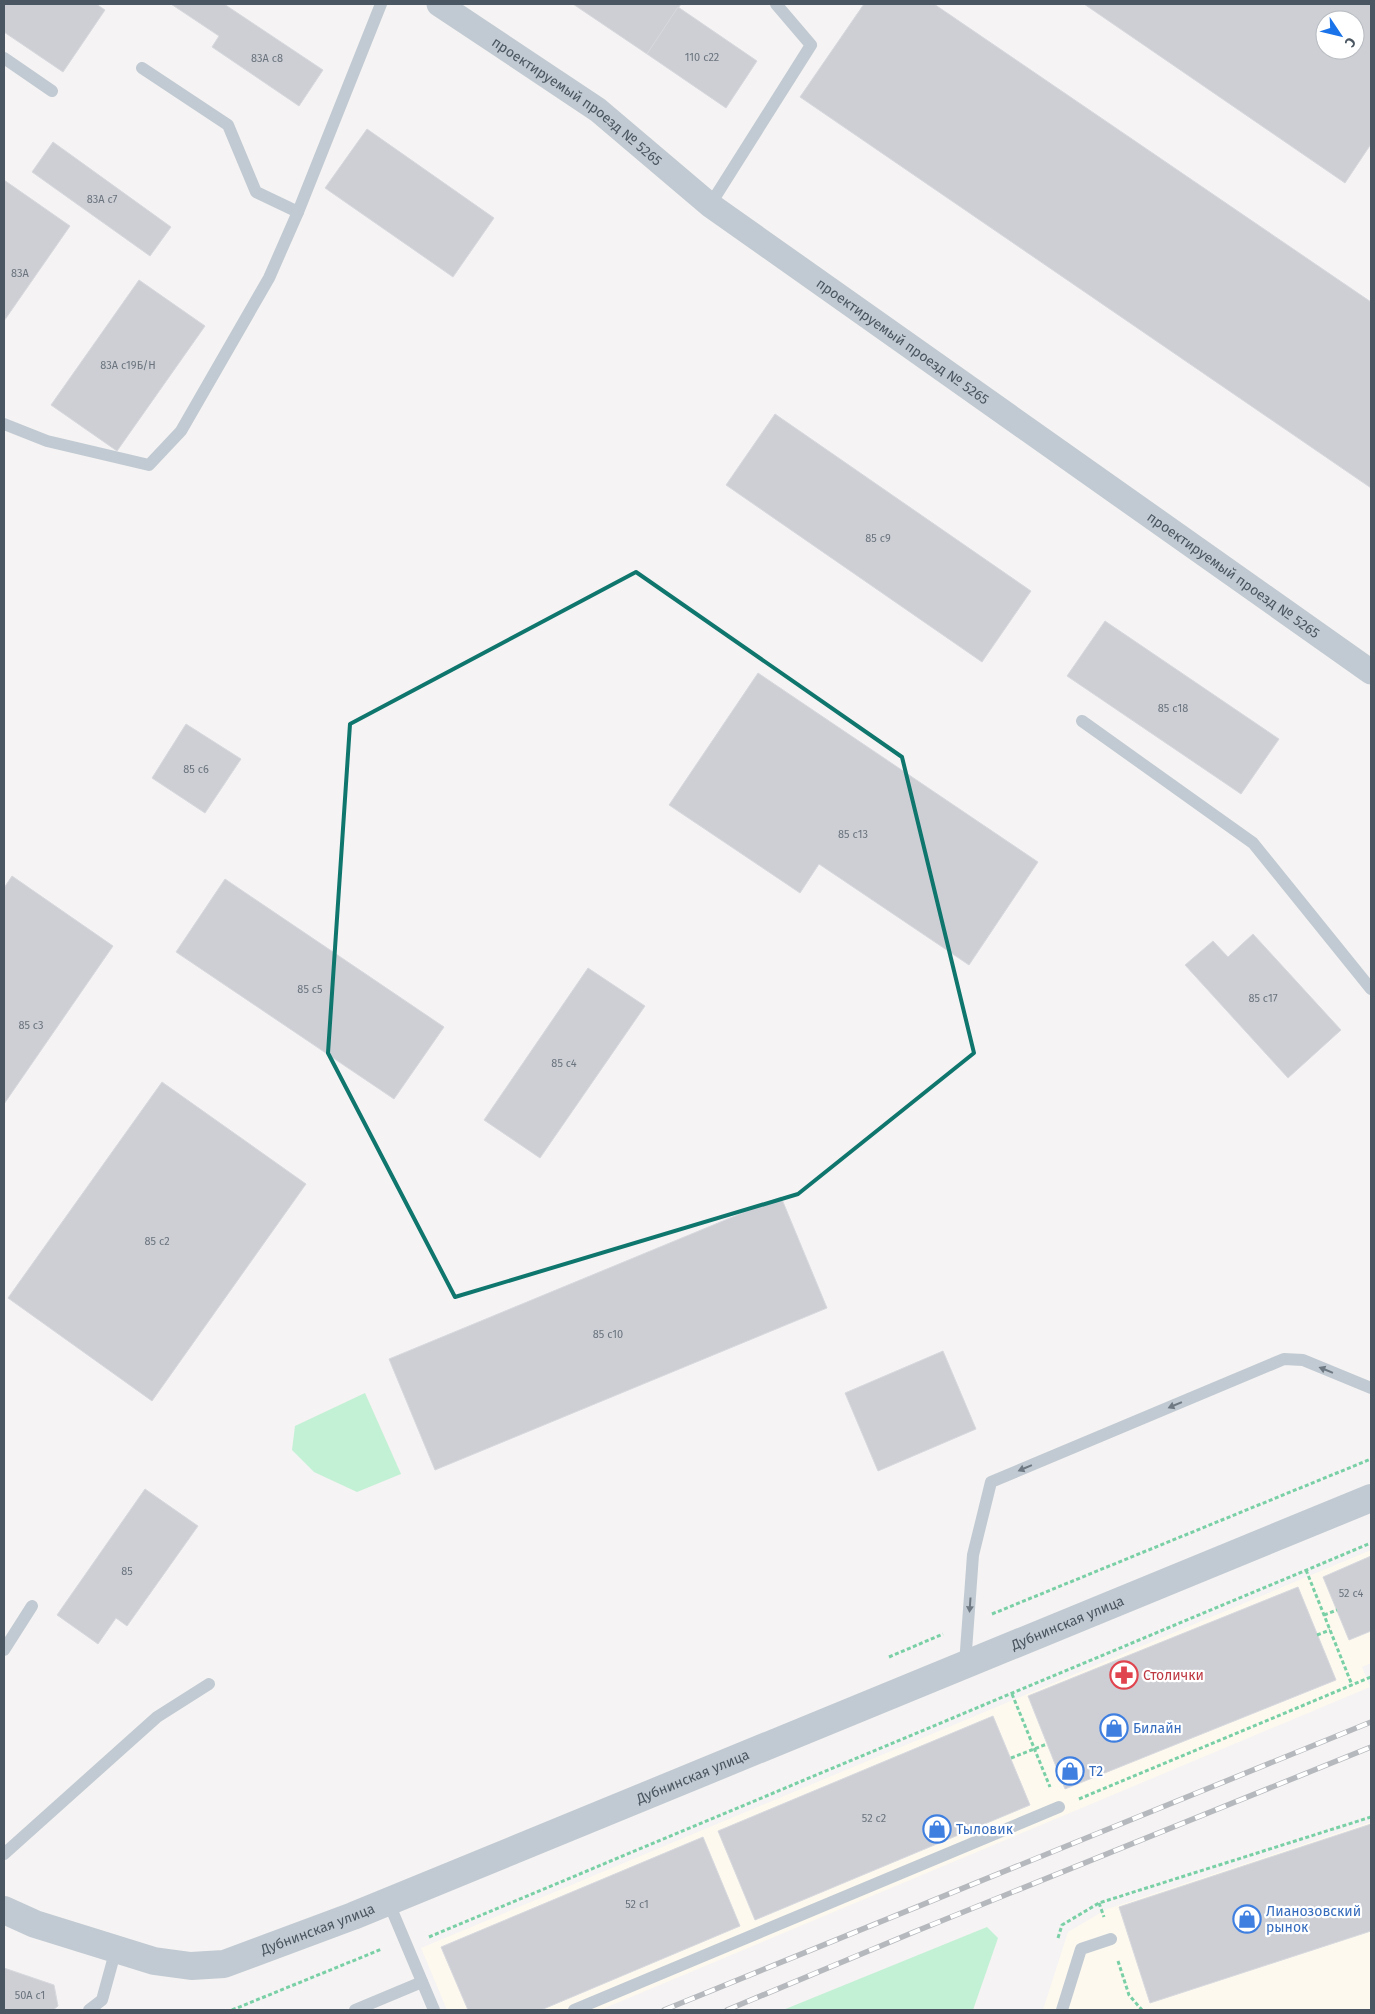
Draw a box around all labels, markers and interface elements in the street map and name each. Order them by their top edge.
north arrow [1315,10,1365,60]
street label: проектируемый проезд № 5265 [488,34,665,170]
text: С [1341,34,1360,50]
house number: 110 с22 [685,51,719,64]
house number: 83А с8 [251,52,283,65]
house number: 83А с7 [87,193,117,206]
house number: 83А [11,267,30,280]
street label: проектируемый проезд № 5265 [813,275,992,408]
house number: 83А с19Б/Н [100,359,156,372]
street label: проектируемый проезд № 5265 [1144,509,1323,642]
house number: 85 с9 [865,532,891,545]
house number: 85 с18 [1158,702,1188,715]
house number: 85 с6 [183,763,209,776]
house number: 85 с13 [838,828,868,841]
house number: 85 с5 [297,983,323,996]
house number: 85 с17 [1248,992,1278,1005]
house number: 85 с3 [18,1019,44,1032]
house number: 85 с4 [551,1057,577,1070]
house number: 85 с2 [144,1235,170,1248]
house number: 85 с10 [593,1328,623,1341]
one-way arrow [1319,1365,1333,1373]
one-way arrow [1168,1401,1182,1409]
one-way arrow [1018,1464,1032,1472]
house number: 85 [121,1565,133,1578]
house number: 52 с4 [1339,1587,1363,1600]
street label: Дубнинская улица [1008,1592,1127,1654]
one-way arrow [965,1597,973,1613]
pharmacy icon: Столички [1109,1660,1139,1690]
place label: Столички [1143,1667,1204,1684]
shop icon: Билайн [1099,1713,1129,1743]
place label: Билайн [1133,1720,1182,1737]
street label: Дубнинская улица [633,1746,752,1808]
shop icon: T2 [1055,1756,1085,1786]
place label: T2 [1089,1763,1103,1780]
house number: 52 с2 [862,1812,886,1825]
shop icon: Тыловик [922,1814,952,1844]
place label: Тыловик [956,1821,1014,1838]
house number: 52 с1 [625,1898,649,1911]
street label: Дубнинская улица [258,1900,377,1959]
place label: Лианозовский рынок [1266,1903,1361,1936]
shop icon: Лианозовский рынок [1232,1904,1262,1934]
house number: 50А с1 [15,1989,45,2002]

